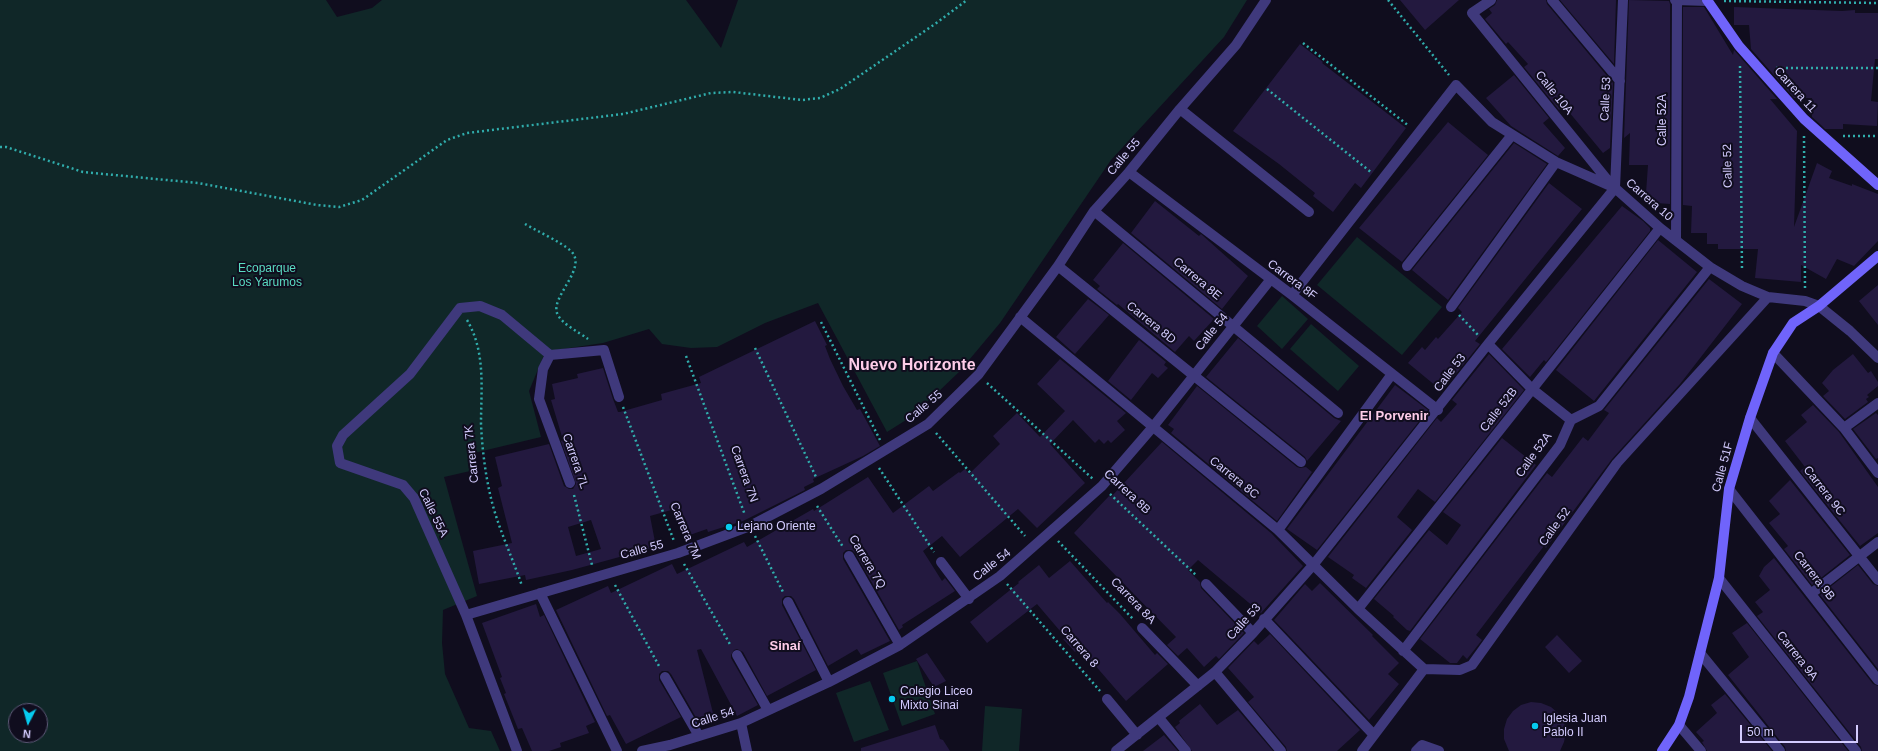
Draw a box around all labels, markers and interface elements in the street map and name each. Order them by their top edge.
street label: Carrera 11 [1771,64,1819,116]
street label: Calle 10A [1532,68,1576,118]
street label: Calle 53 [1598,77,1614,121]
street label: Calle 52A [1656,94,1670,146]
street label: Calle 55 [1104,136,1144,178]
street label: Calle 52 [1720,144,1736,188]
street label: Carrera 10 [1623,176,1675,224]
street label: Carrera 8E [1170,255,1224,303]
street label: Carrera 8F [1265,257,1319,303]
park label: Ecoparque Los Yarumos [232,262,302,290]
street label: Carrera 8D [1123,299,1179,347]
street label: Calle 54 [1193,310,1231,354]
street label: Calle 53 [1431,351,1469,395]
district label: Nuevo Horizonte [848,356,976,376]
street label: Calle 52B [1477,385,1521,435]
street label: Calle 55 [903,387,945,427]
district label: El Porvenir [1360,408,1428,424]
street label: Carrera 7K [462,424,482,484]
street label: Calle 52A [1513,430,1555,480]
street label: Carrera 7L [559,432,591,490]
street label: Calle 51F [1709,440,1737,494]
street label: Carrera 7N [727,444,761,504]
street label: Carrera 8C [1206,454,1262,502]
street label: Carrera 9C [1800,463,1848,519]
street label: Carrera 8B [1101,467,1153,517]
street label: Calle 55A [415,486,451,540]
street label: Carrera 7M [667,500,703,562]
street label: Calle 52 [1536,505,1574,549]
place label: Lejano Oriente [737,520,816,534]
marker: Lejano Oriente [724,522,734,532]
street label: Carrera 7Q [845,533,889,591]
street label: Calle 55 [619,537,665,563]
street label: Calle 54 [970,546,1014,584]
street label: Carrera 9B [1790,548,1838,604]
street label: Carrera 8A [1107,575,1159,627]
street label: Calle 53 [1224,601,1264,643]
street label: Carrera 8 [1057,623,1101,671]
street label: Carrera 9A [1773,628,1821,684]
district label: Sinaí [769,638,801,654]
place label: Colegio Liceo Mixto Sinai [900,685,973,713]
marker: Colegio Liceo Mixto Sinai [887,694,897,704]
north arrow [8,703,48,743]
street label: Calle 54 [690,704,736,732]
place label: Iglesia Juan Pablo II [1543,712,1607,740]
scale bar [1742,717,1860,743]
marker: Iglesia Juan Pablo II [1530,721,1540,731]
text: 50 m [1747,725,1774,739]
text: N [22,728,31,740]

